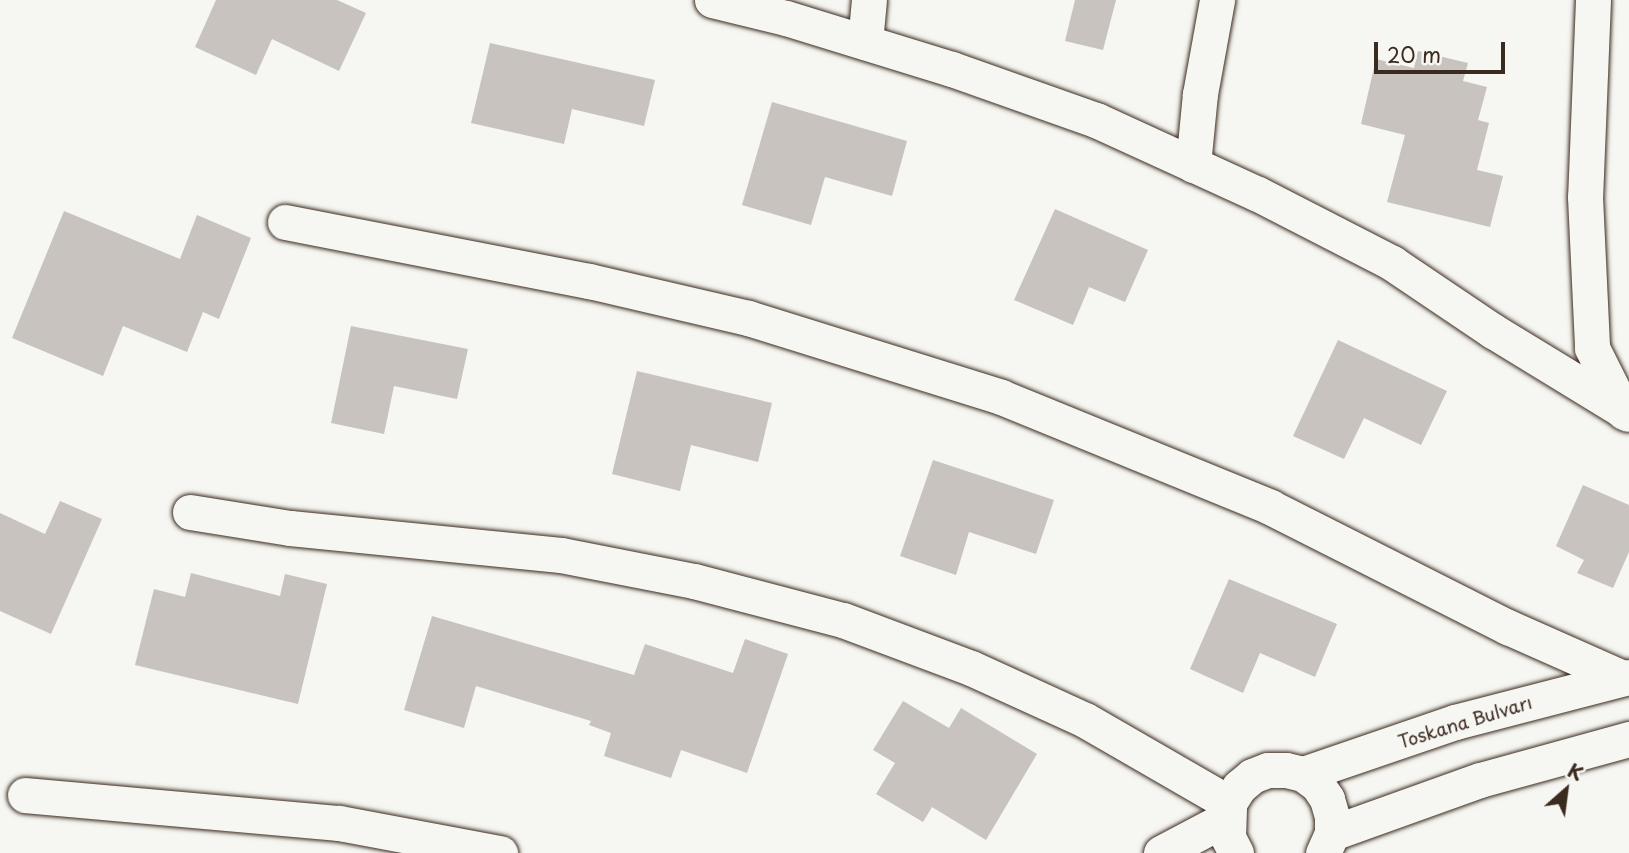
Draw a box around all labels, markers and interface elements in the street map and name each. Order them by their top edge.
scale bar [1377,28,1508,72]
text: 20 m [1387,38,1441,70]
street label: Toskana Bulvarı [1395,691,1535,753]
north arrow [1531,755,1601,825]
text: K [1563,756,1589,787]

